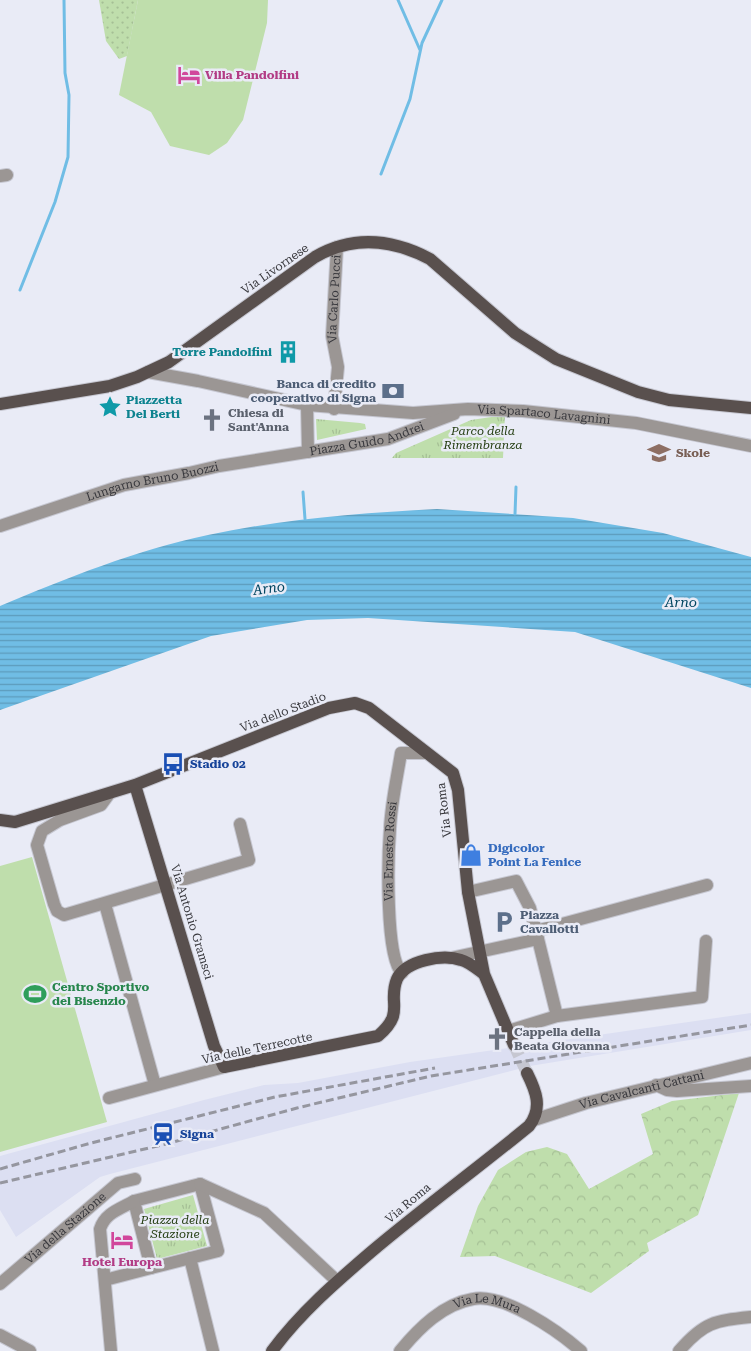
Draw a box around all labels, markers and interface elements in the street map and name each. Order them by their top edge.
hotel icon: Villa Pandolfini [176,62,202,88]
place label: Villa Pandolfini [205,68,299,82]
street label: Via Livornese [239,240,312,297]
street label: Via Carlo Pucci [325,254,344,344]
building icon: Torre Pandolfini [275,339,301,365]
place label: Torre Pandolfini [172,345,272,359]
place label: Banca di credito cooperativo di Signa [251,377,376,405]
bank icon: Banca di credito cooperativo di Signa [380,378,406,404]
place label: Piazzetta Del Berti [126,393,182,421]
place icon: Piazzetta Del Berti [97,394,123,420]
street label: Via Spartaco Lavagnini [477,402,611,427]
place label: Chiesa di Sant'Anna [228,406,289,434]
church icon: Chiesa di Sant'Anna [199,407,225,433]
street label: Piazza Guido Andrei [309,419,426,458]
park label: Parco della Rimembranza [443,424,522,452]
school or university icon: Skole [646,440,672,466]
place label: Skole [676,446,710,460]
street label: Lungarno Bruno Buozzi [84,459,220,504]
water label: Arno [251,578,286,598]
water label: Arno [664,594,697,610]
street label: Via dello Stadio [238,689,328,735]
bus stop icon: Stadio 02 [160,751,186,777]
place label: Stadio 02 [190,757,246,771]
street label: Via Roma [434,781,454,838]
street label: Via Ernesto Rossi [381,800,400,901]
place label: Digicolor Point La Fenice [488,841,581,869]
shop icon: Digicolor Point La Fenice [458,842,484,868]
street label: Via Antonio Gramsci [168,863,216,981]
place label: Piazza Cavallotti [520,908,579,936]
parking icon: Piazza Cavallotti [491,909,517,935]
place label: Centro Sportivo del Bisenzio [52,980,149,1008]
sports icon: Centro Sportivo del Bisenzio [22,981,48,1007]
place label: Cappella della Beata Giovanna [514,1025,609,1053]
church icon: Cappella della Beata Giovanna [484,1026,510,1052]
street label: Via delle Terrecotte [200,1029,314,1067]
street label: Via Cavalcanti Cattani [577,1068,706,1112]
station icon: Signa [150,1121,176,1147]
place label: Signa [180,1127,214,1141]
street label: Via Roma [383,1180,434,1226]
street label: Via della Stazione [22,1189,109,1267]
park label: Piazza della Stazione [140,1213,209,1241]
hotel icon: Hotel Europa [109,1227,135,1253]
place label: Hotel Europa [82,1255,162,1269]
street label: Via Le Mura [451,1291,523,1317]

